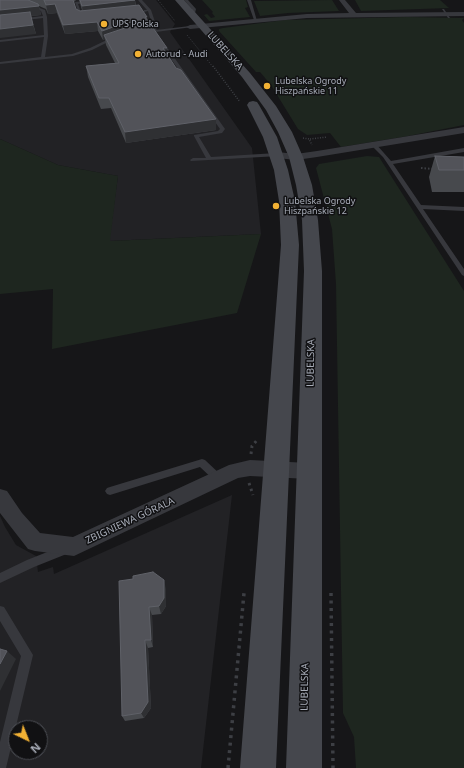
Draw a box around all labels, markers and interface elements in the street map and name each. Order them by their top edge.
marker: UPS Polska [99,19,109,29]
place label: UPS Polska [112,19,159,29]
street label: LUBELSKA [205,29,245,73]
marker: Autorud - Audi [133,49,143,59]
place label: Autorud - Audi [146,49,208,59]
place label: Lubelska Ogrody Hiszpańskie 11 [275,76,346,97]
marker: Lubelska Ogrody Hiszpańskie 11 [262,81,272,91]
place label: Lubelska Ogrody Hiszpańskie 12 [284,196,355,217]
marker: Lubelska Ogrody Hiszpańskie 12 [271,201,281,211]
street label: LUBELSKA [305,339,317,387]
street label: ZBIGNIEWA GÓRALA [84,495,176,547]
street label: LUBELSKA [299,663,311,711]
north arrow [8,720,48,760]
text: N [27,740,44,757]

